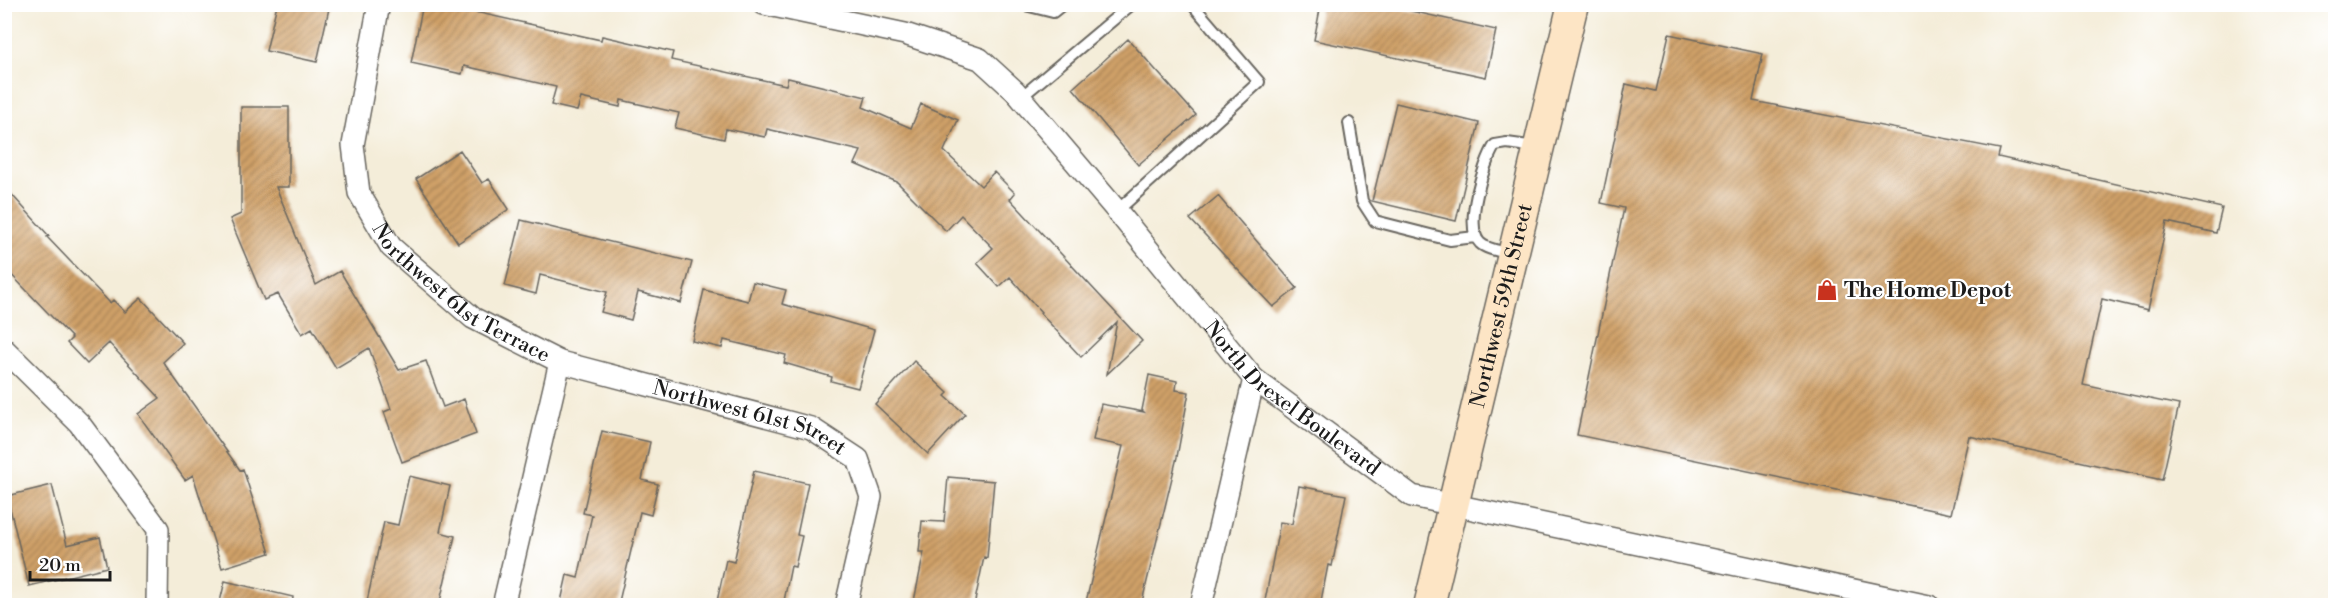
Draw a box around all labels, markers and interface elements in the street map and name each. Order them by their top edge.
street label: Northwest 59th Street [1465,201,1539,410]
street label: Northwest 61st Terrace [366,218,554,369]
shop icon: The Home Depot [1815,278,1839,302]
place label: The Home Depot [1844,278,2012,304]
street label: North Drexel Boulevard [1198,316,1385,482]
street label: Northwest 61st Street [650,375,851,462]
scale bar [30,544,110,582]
text: 20 m [39,554,81,577]

